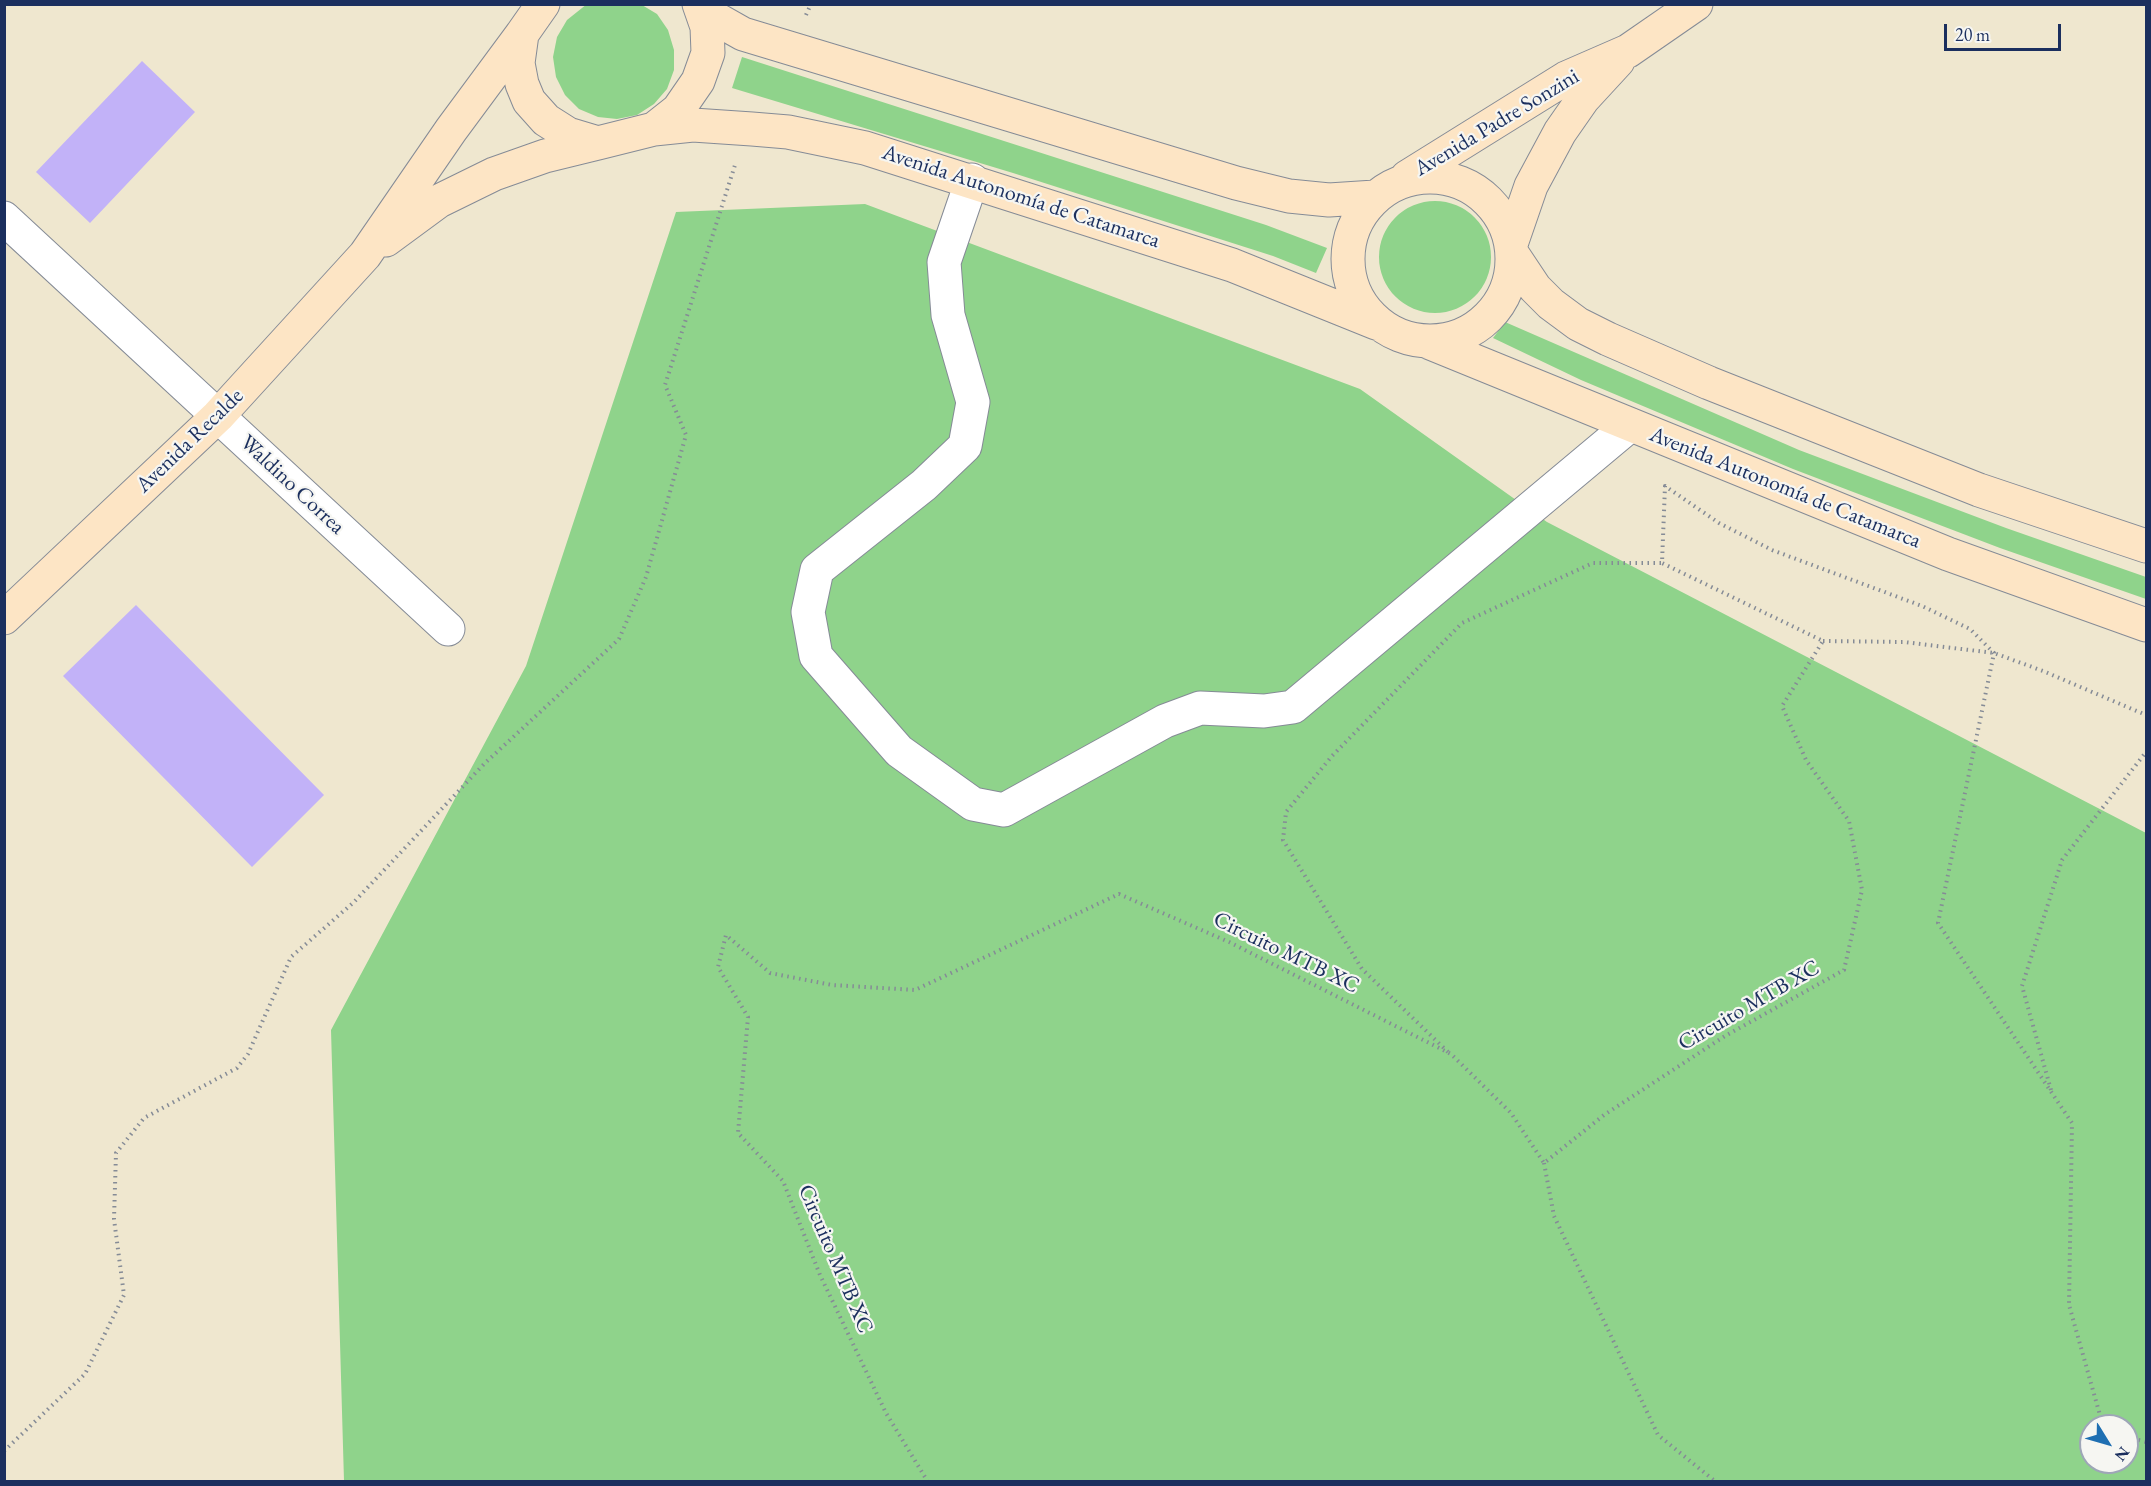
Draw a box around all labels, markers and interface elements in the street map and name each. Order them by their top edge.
scale bar [1947,12,2064,50]
text: 20 m [1955,23,1990,46]
street label: Avenida Padre Sonzini [1410,63,1584,183]
street label: Avenida Autonomía de Catamarca [879,140,1163,254]
street label: Avenida Recalde [131,383,249,499]
street label: Avenida Autonomía de Catamarca [1645,421,1925,555]
street label: Waldino Correa [234,430,350,540]
street label: Circuito MTB XC [1209,906,1363,1000]
street label: Circuito MTB XC [1674,955,1824,1057]
street label: Circuito MTB XC [792,1181,878,1337]
north arrow [2079,1414,2139,1474]
text: N [2110,1442,2134,1465]

